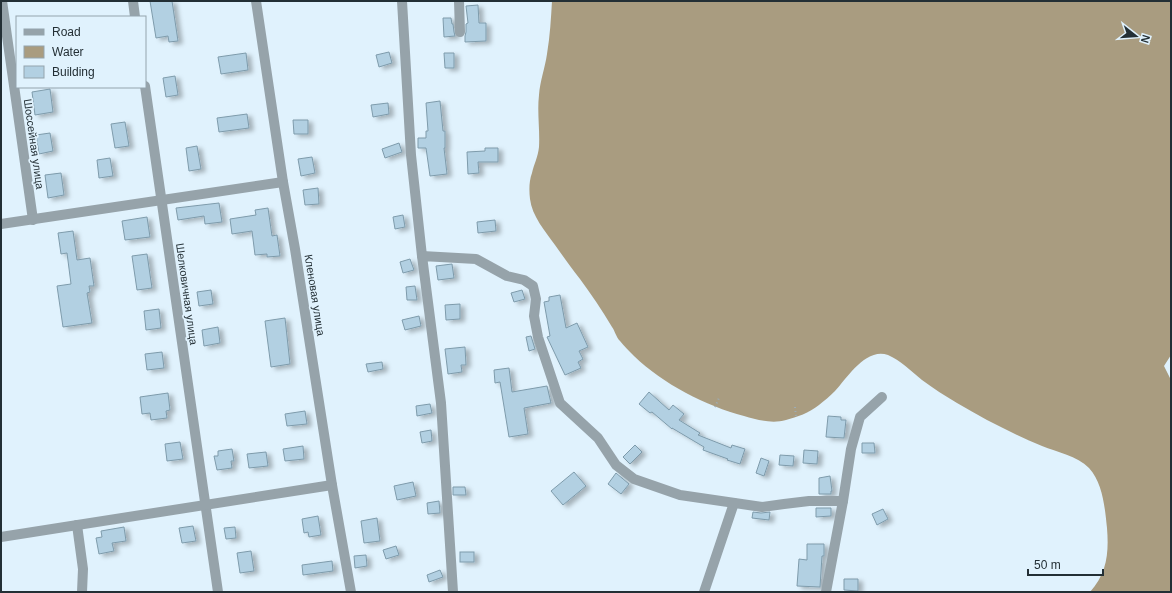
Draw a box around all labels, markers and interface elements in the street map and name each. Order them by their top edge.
legend [16,16,146,88]
north arrow [1116,16,1156,56]
text: Road [52,25,81,39]
text: N [1139,33,1152,45]
text: Water [52,45,84,59]
text: Building [52,65,95,79]
street label: Шоссейная улица [22,98,46,191]
street label: Шелковичная улица [174,242,200,346]
street label: Кленовая улица [303,253,327,337]
scale bar [1028,551,1103,577]
text: 50 m [1034,558,1061,572]

